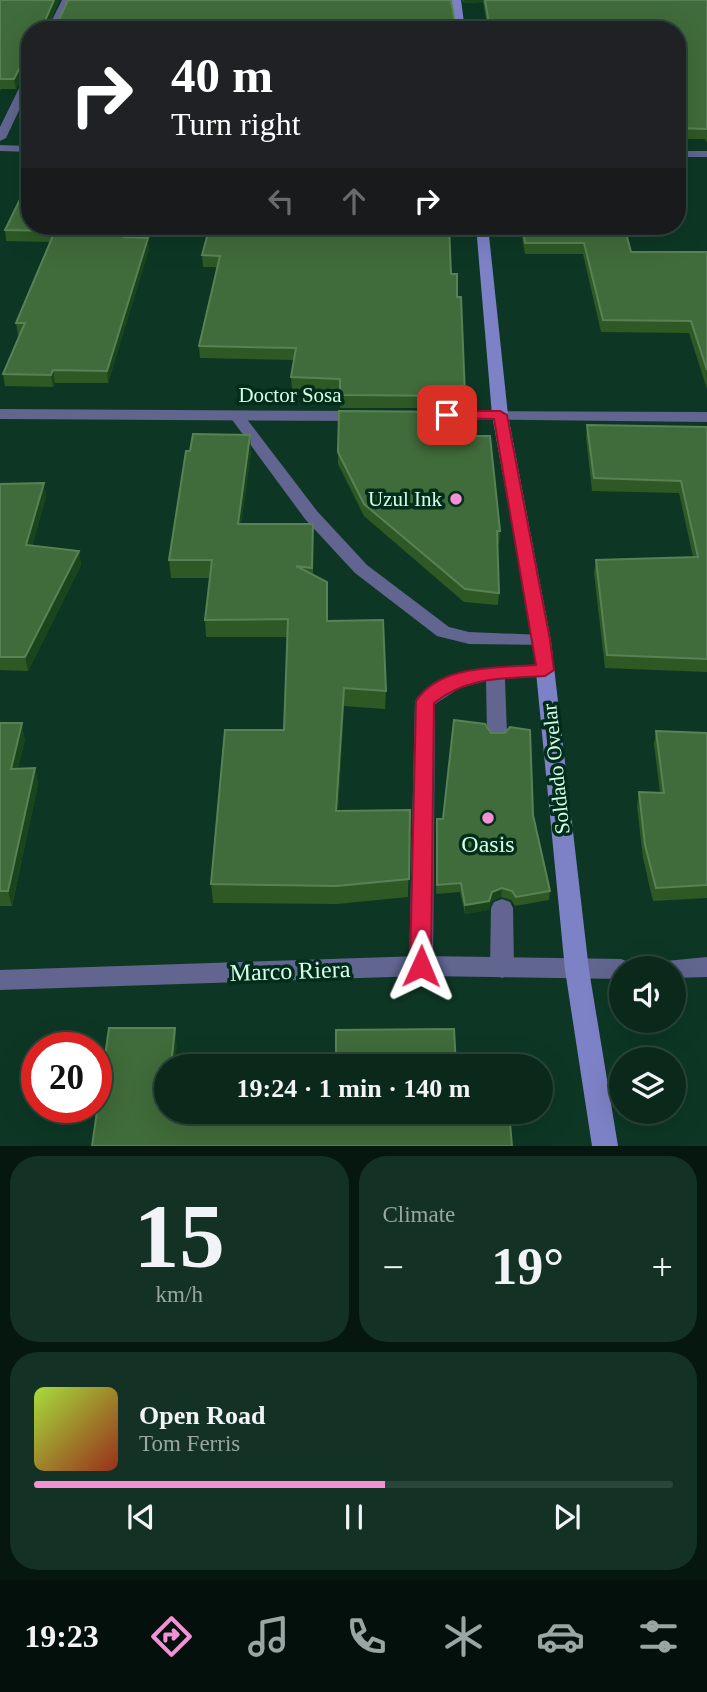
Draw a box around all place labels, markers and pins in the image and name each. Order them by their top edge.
pin [417,385,477,445]
place label: Uzul Ink [368,487,442,511]
marker: Uzul Ink [448,491,464,507]
marker: Oasis [480,810,496,826]
place label: Oasis [461,831,515,857]

